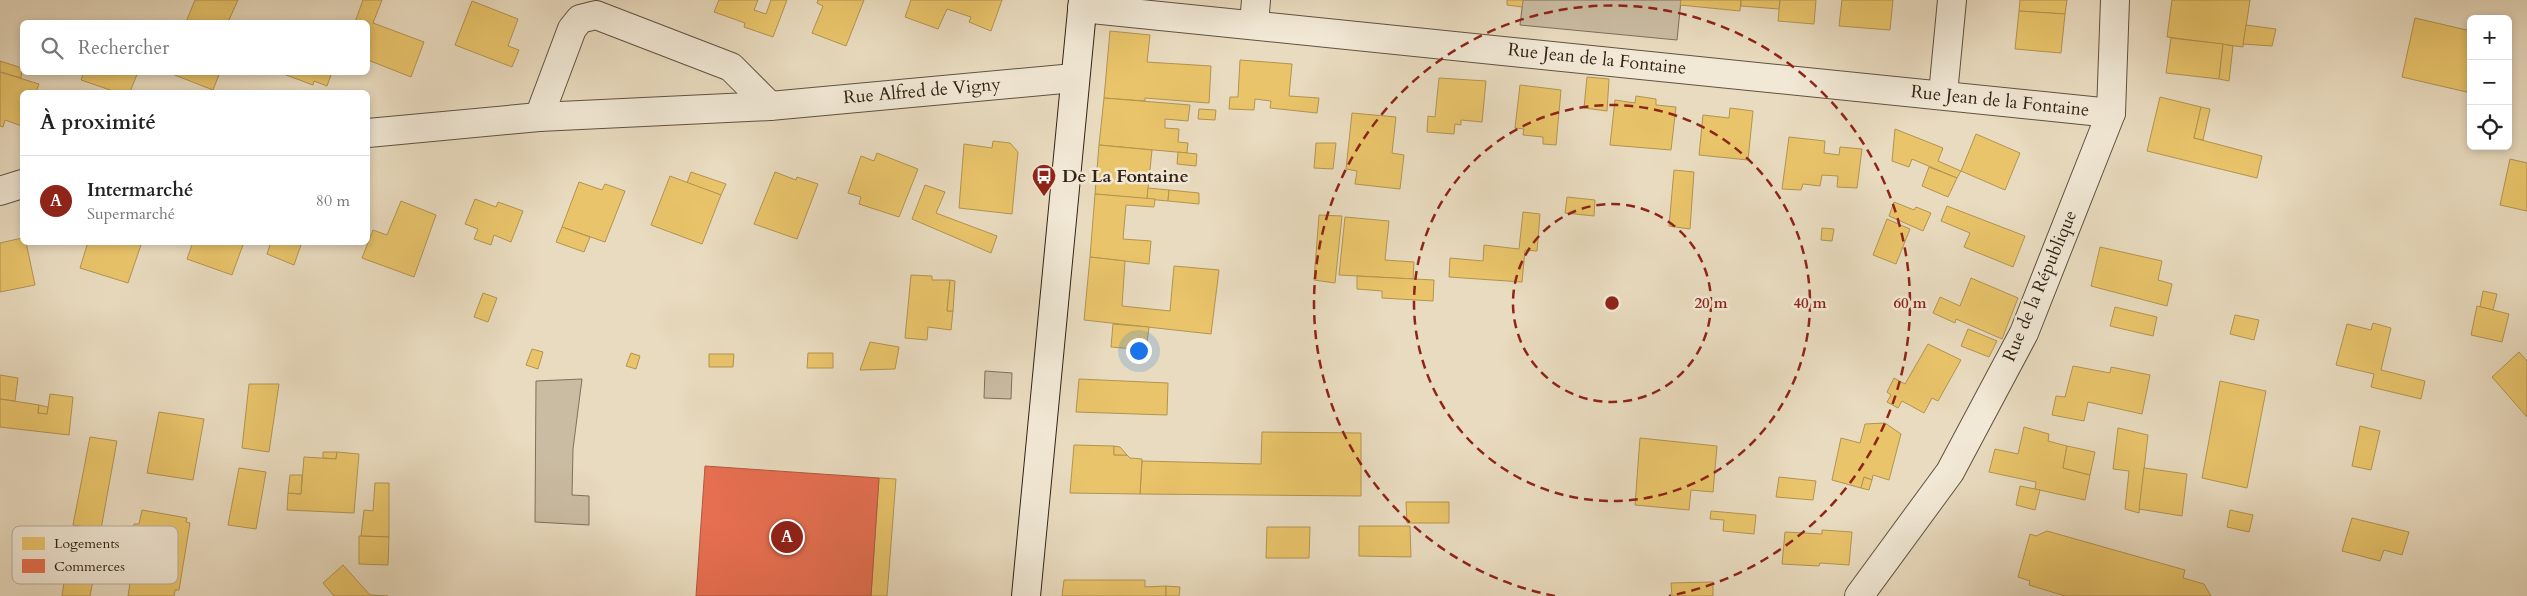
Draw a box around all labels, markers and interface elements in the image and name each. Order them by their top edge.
map controls [2467,15,2512,150]
button: + [2467,15,2512,60]
search box [20,20,370,75]
icon: search [38,34,66,62]
text: Rechercher [78,35,169,61]
street label: Rue Jean de la Fontaine [1506,37,1688,81]
button: − [2467,60,2512,105]
street label: Rue Alfred de Vigny [842,72,1002,110]
street label: Rue Jean de la Fontaine [1909,79,2091,123]
button: locate [2467,105,2512,150]
text: À proximité [40,108,156,137]
bus stop icon: De La Fontaine [1031,163,1057,197]
place label: De La Fontaine [1062,164,1189,189]
text: Intermarché [87,177,193,203]
text: A [50,190,62,212]
text: 80 m [316,190,350,212]
text: Supermarché [87,203,175,225]
street label: Rue de la République [1997,206,2083,366]
text: 20 m [1694,293,1728,313]
text: 40 m [1793,293,1827,313]
text: 60 m [1893,293,1927,313]
centre of rings [1603,294,1621,312]
your location [1126,338,1152,364]
pin: A [771,518,803,556]
legend [12,526,178,584]
text: Logements [54,534,120,553]
text: Commerces [54,557,125,576]

